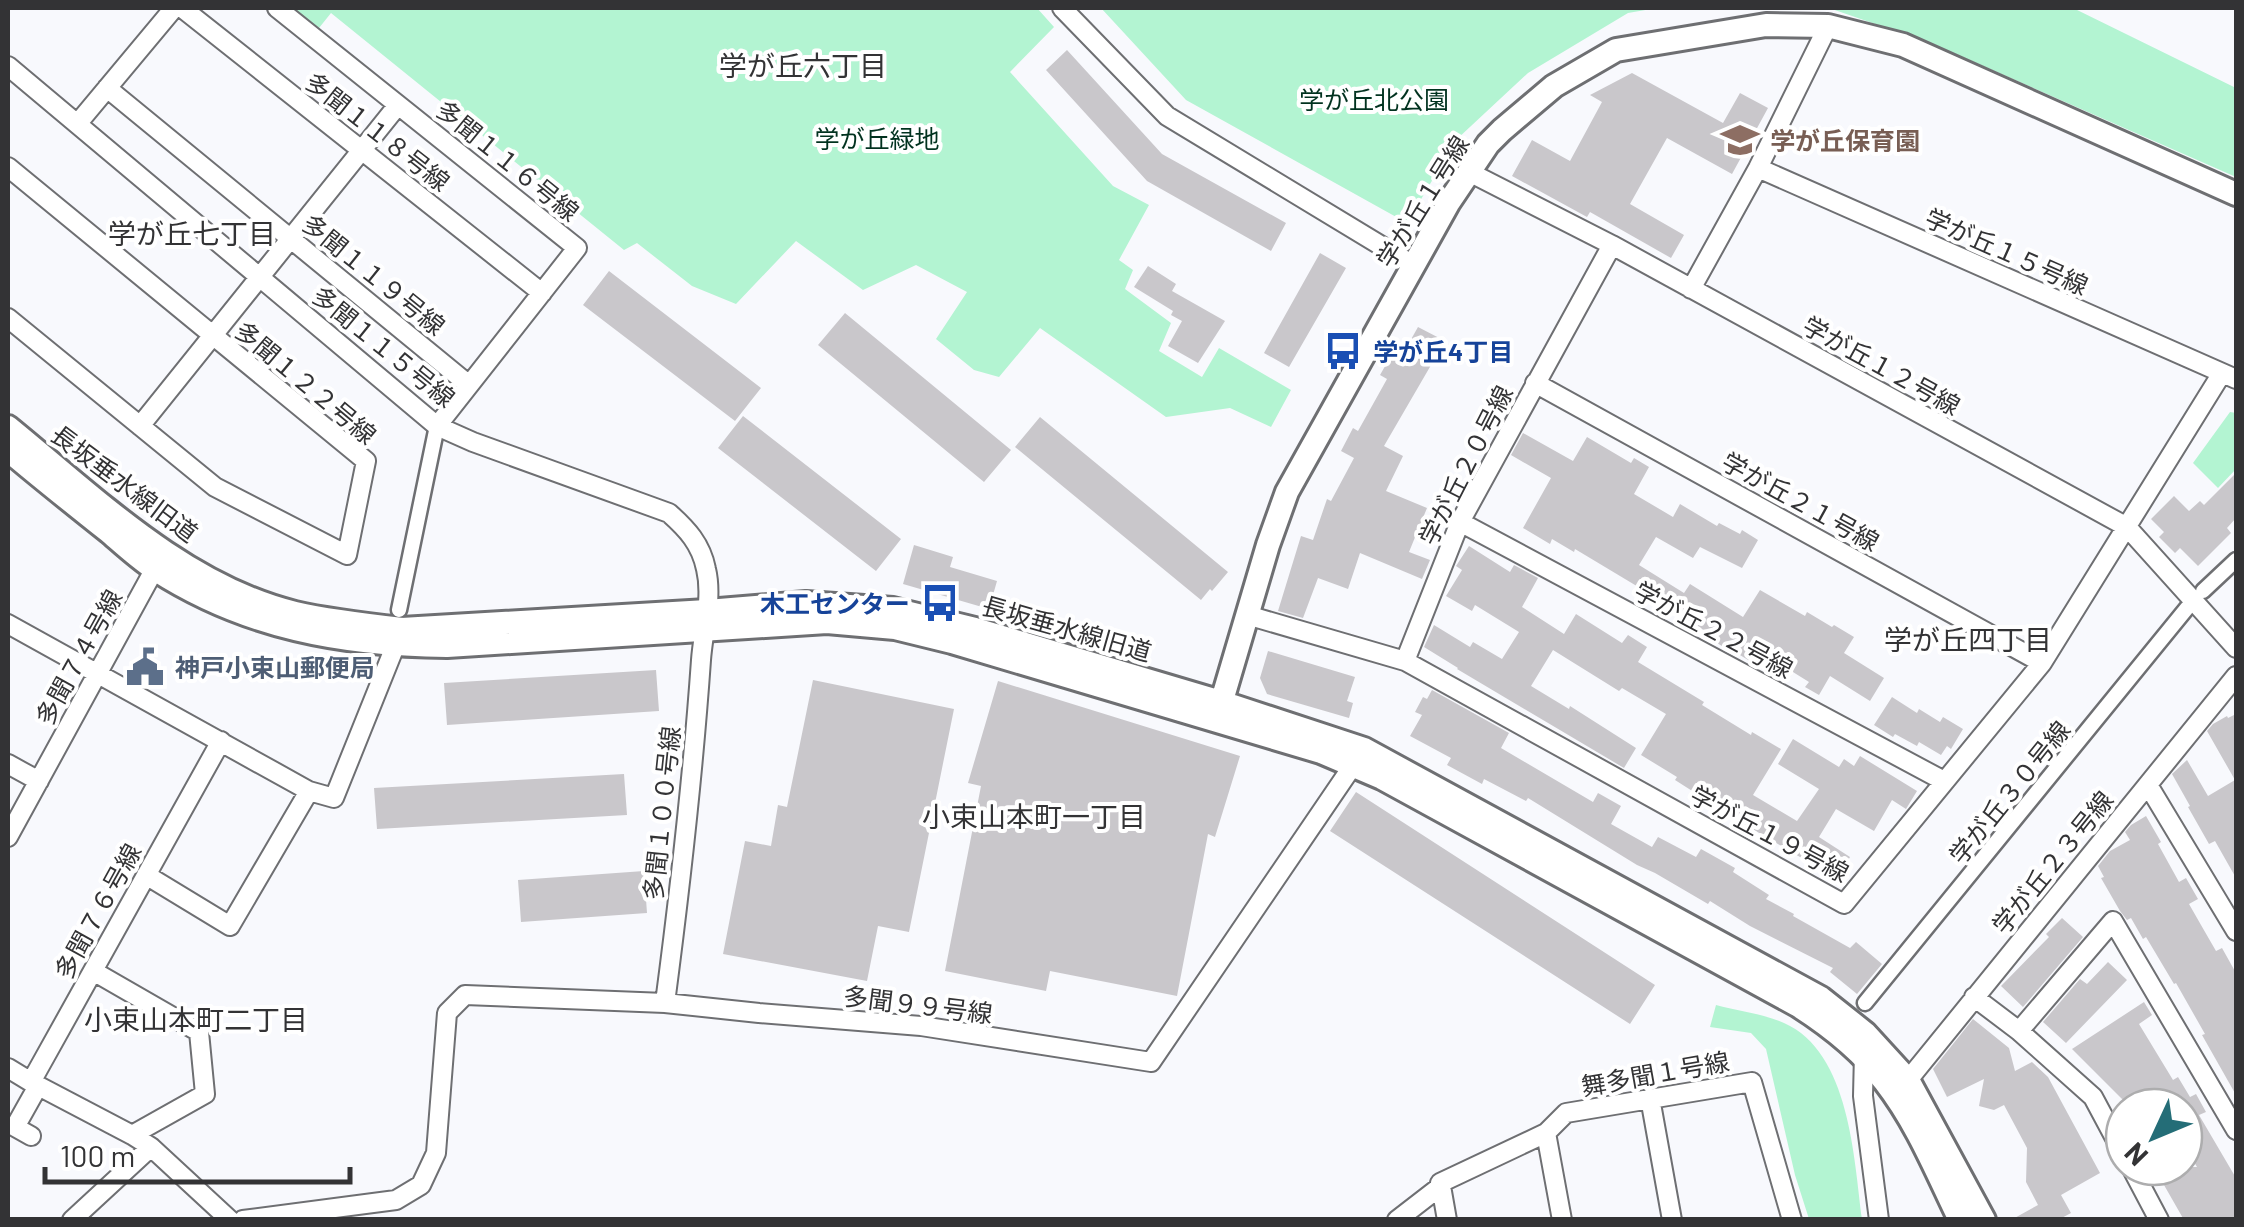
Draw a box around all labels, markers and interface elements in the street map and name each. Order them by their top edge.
district label: 学が丘六丁目 [719,48,887,82]
street label: 多聞１１８号線 [300,65,456,197]
park label: 学が丘北公園 [1299,84,1449,114]
street label: 多聞１１６号線 [431,93,585,227]
school or university icon: 学が丘保育園 [1719,119,1761,161]
park label: 学が丘緑地 [814,123,940,153]
place label: 学が丘保育園 [1770,125,1920,155]
street label: 学が丘１号線 [1370,129,1474,273]
street label: 学が丘１５号線 [1921,202,2093,300]
street label: 多聞１１９号線 [297,207,451,341]
district label: 学が丘七丁目 [108,216,276,250]
street label: 多聞１１５号線 [307,279,461,413]
street label: 学が丘１２号線 [1798,309,1966,421]
street label: 多聞１２２号線 [229,314,383,450]
bus stop icon: 学が丘4丁目 [1322,330,1364,372]
place label: 学が丘4丁目 [1373,336,1513,366]
street label: 学が丘２０号線 [1412,380,1518,550]
street label: 長坂垂水線旧道 [46,418,204,548]
street label: 学が丘２１号線 [1717,445,1885,557]
street label: 学が丘２２号線 [1630,575,1798,683]
bus stop icon: 木工センター [919,582,961,624]
street label: 多聞７４号線 [29,584,127,730]
place label: 木工センター [760,588,910,618]
street label: 長坂垂水線旧道 [979,589,1155,667]
district label: 学が丘四丁目 [1884,622,2052,656]
public building icon: 神戸小束山郵便局 [124,646,166,688]
place label: 神戸小束山郵便局 [175,652,375,682]
street label: 学が丘３０号線 [1942,715,2076,869]
street label: 多聞１００号線 [637,724,685,902]
street label: 学が丘１９号線 [1686,779,1854,887]
street label: 学が丘２３号線 [1985,785,2119,939]
district label: 小束山本町一丁目 [922,799,1146,833]
street label: 多聞７６号線 [48,838,146,984]
street label: 多聞９９号線 [842,980,994,1028]
district label: 小束山本町二丁目 [84,1002,308,1036]
street label: 舞多聞１号線 [1579,1045,1731,1101]
north arrow [2104,1087,2204,1187]
scale bar [45,1122,350,1184]
text: 100 m [60,1137,135,1173]
text: N [2117,1137,2154,1174]

